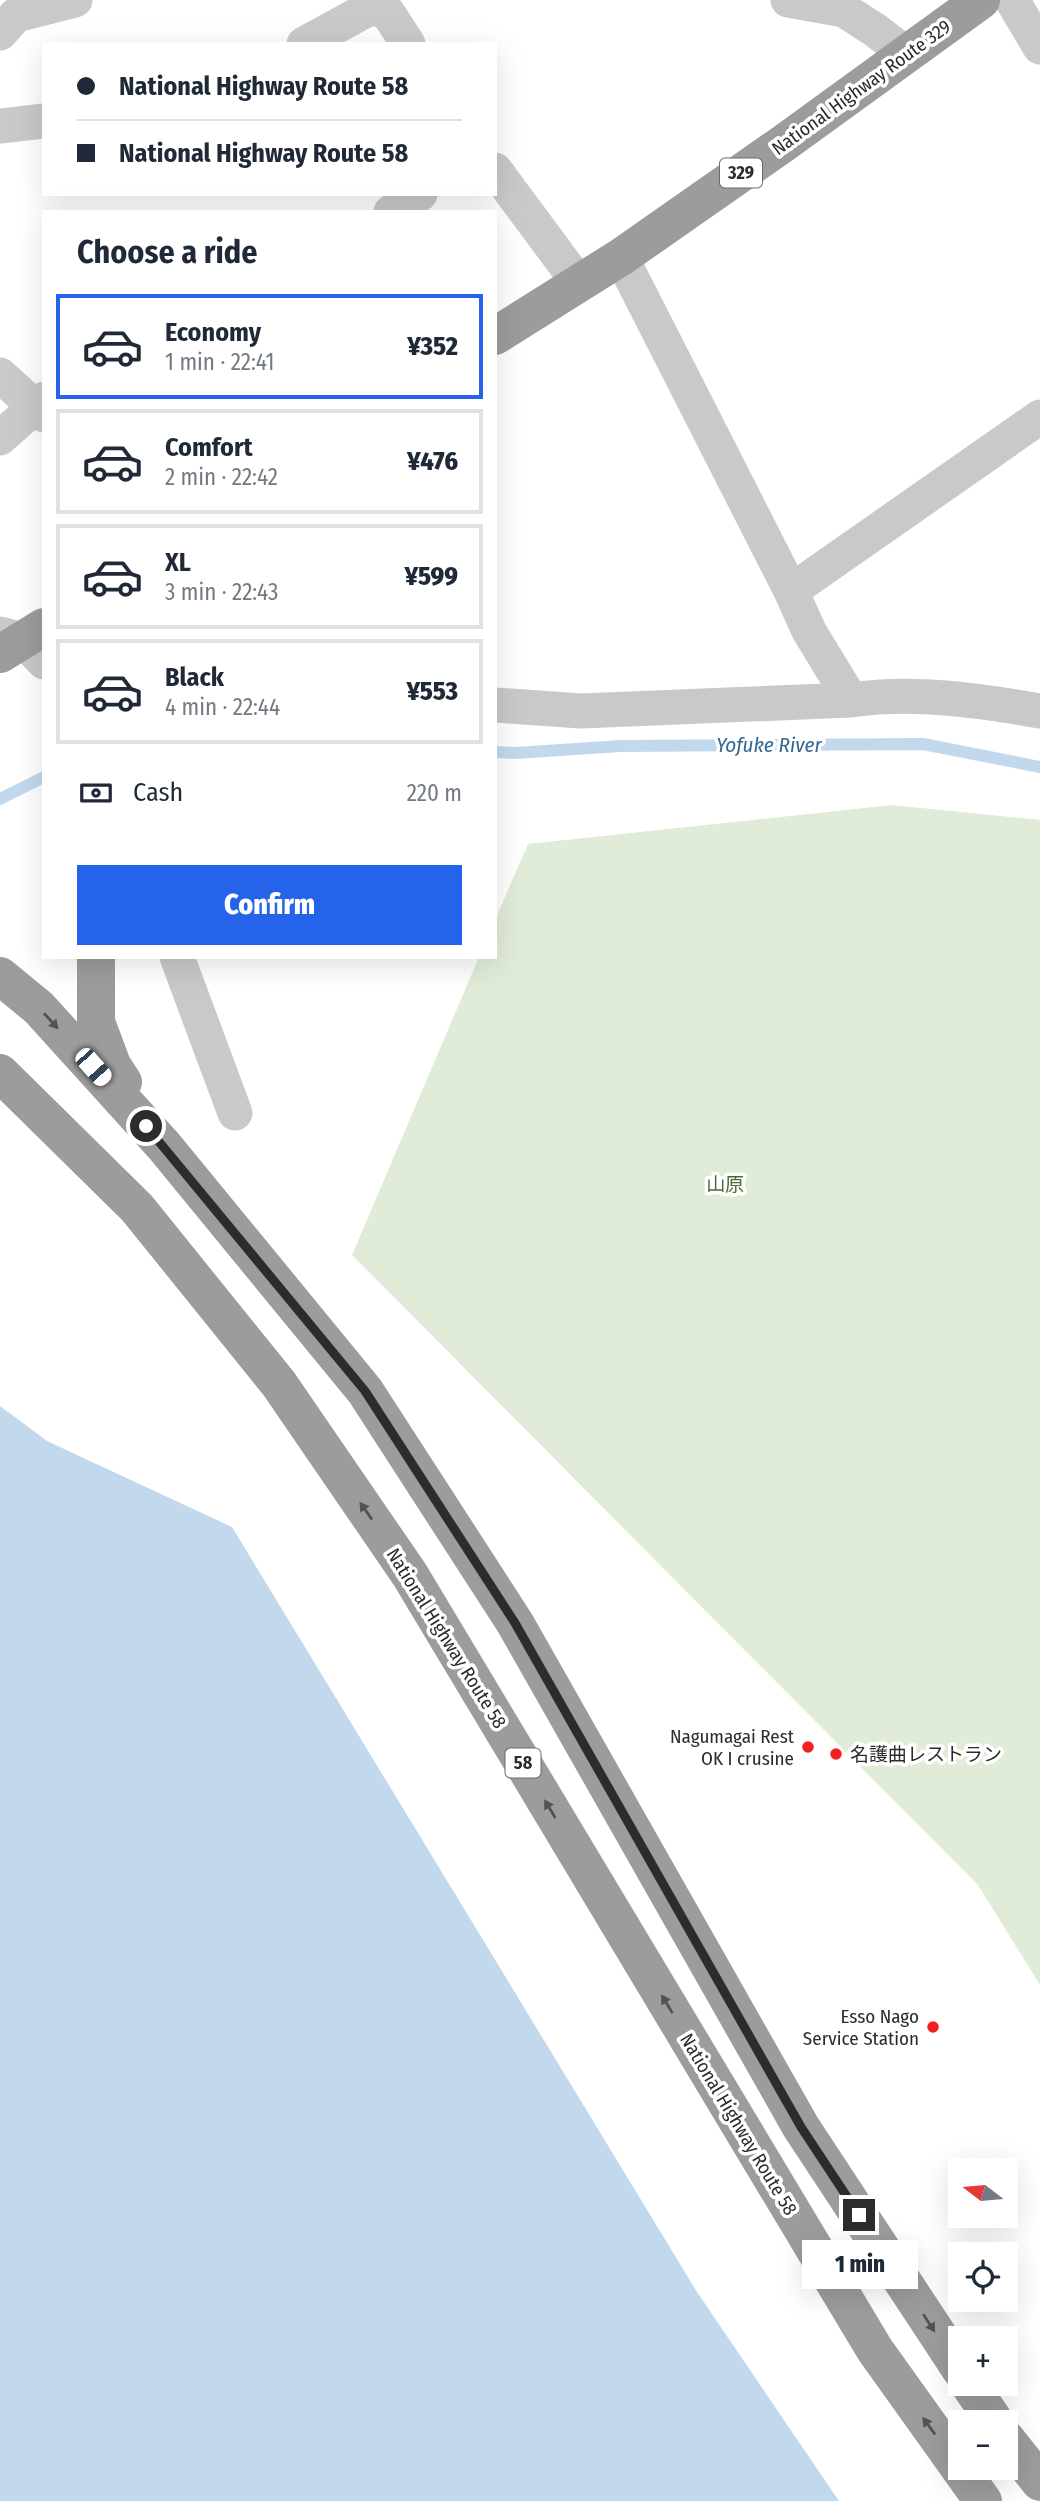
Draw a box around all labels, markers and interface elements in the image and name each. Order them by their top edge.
street label: National Highway Route 329 [767,15,955,160]
text: National Highway Route 58 [119,71,408,102]
text: National Highway Route 58 [119,138,408,169]
road number: 329 [720,158,762,188]
text: Choose a ride [77,233,258,271]
icon: car [81,315,144,378]
text: Economy [165,317,261,348]
text: ¥352 [407,331,458,362]
text: 1 min · 22:41 [165,348,275,376]
icon: car [81,430,144,493]
text: Comfort [165,432,253,463]
text: ¥476 [407,446,458,477]
text: 2 min · 22:42 [165,463,278,491]
icon: car [81,545,144,608]
text: XL [165,547,191,578]
text: ¥599 [404,561,458,592]
text: 3 min · 22:43 [165,578,278,606]
icon: car [81,660,144,723]
text: Black [165,662,224,693]
text: ¥553 [406,676,458,707]
text: 4 min · 22:44 [165,693,280,721]
water label: Yofuke River [716,732,822,758]
icon: cash [77,774,115,812]
text: Cash [133,777,183,808]
text: 220 m [407,779,462,807]
button: Confirm [77,865,462,945]
one-way arrow [43,1012,59,1030]
car [72,1044,115,1090]
route start [130,1110,162,1142]
park label: 山原 [706,1173,744,1196]
one-way arrow [359,1502,373,1520]
street label: National Highway Route 58 [382,1544,511,1733]
place label: Nagumagai Rest OK I crusine [670,1725,795,1770]
marker: Nagumagai Rest OK I crusine [800,1739,816,1755]
place label: 名護曲レストラン [850,1743,1002,1766]
marker: 名護曲レストラン [828,1746,844,1762]
road number: 58 [505,1748,540,1778]
one-way arrow [544,1799,557,1818]
one-way arrow [661,1994,674,2013]
place label: Esso Nago Service Station [803,2005,919,2050]
marker: Esso Nago Service Station [925,2019,941,2035]
street label: National Highway Route 58 [675,2029,802,2219]
north arrow [948,2158,1018,2228]
map controls [948,2158,1018,2480]
route end [843,2199,875,2231]
callout: 1 min [801,2240,917,2288]
button: locate [948,2242,1018,2312]
text: 1 min [835,2250,885,2278]
one-way arrow [923,2313,936,2332]
button: + [948,2326,1018,2396]
button: − [948,2410,1018,2480]
one-way arrow [922,2417,936,2435]

